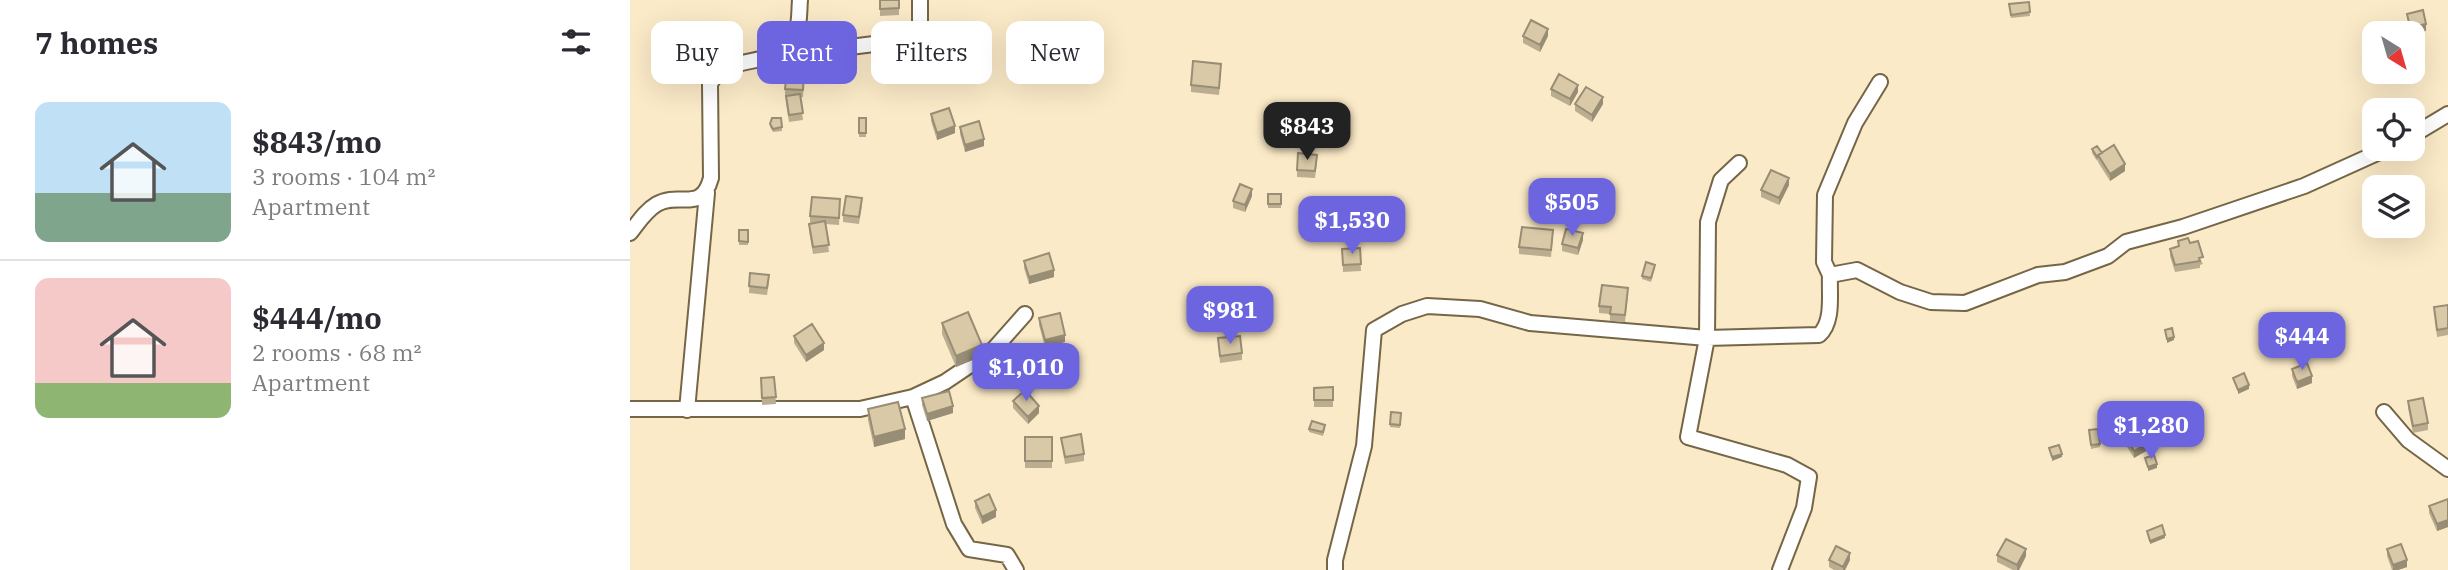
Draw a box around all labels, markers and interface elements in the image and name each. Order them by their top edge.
chip: Buy [651,21,743,84]
chip: Rent [757,21,857,84]
chip: Filters [871,21,992,84]
chip: New [1006,21,1104,84]
north arrow [2362,21,2426,84]
map controls [2362,21,2425,238]
text: 7 homes [35,23,158,62]
icon: filters [557,23,595,61]
button: locate [2362,98,2425,161]
pin: $843 [1266,102,1348,162]
text: $843 [1279,110,1335,140]
text: $843/mo [252,122,382,161]
icon: home [91,130,175,214]
text: 3 rooms · 104 m² [252,161,435,191]
button: layers [2362,175,2425,238]
pin: $505 [1531,178,1613,238]
text: $505 [1544,186,1600,216]
text: Apartment [252,191,370,221]
pin: $1,530 [1295,196,1409,256]
text: $1,530 [1314,204,1390,234]
pin: $981 [1189,286,1271,346]
text: $981 [1202,294,1258,324]
text: $444/mo [252,298,382,337]
icon: home [91,306,175,390]
pin: $444 [2261,312,2343,372]
text: $444 [2274,320,2330,350]
text: 2 rooms · 68 m² [252,337,422,367]
pin: $1,010 [969,344,1083,403]
text: $1,010 [988,351,1064,381]
text: Apartment [252,367,370,397]
pin: $1,280 [2094,402,2208,461]
text: $1,280 [2113,409,2189,439]

